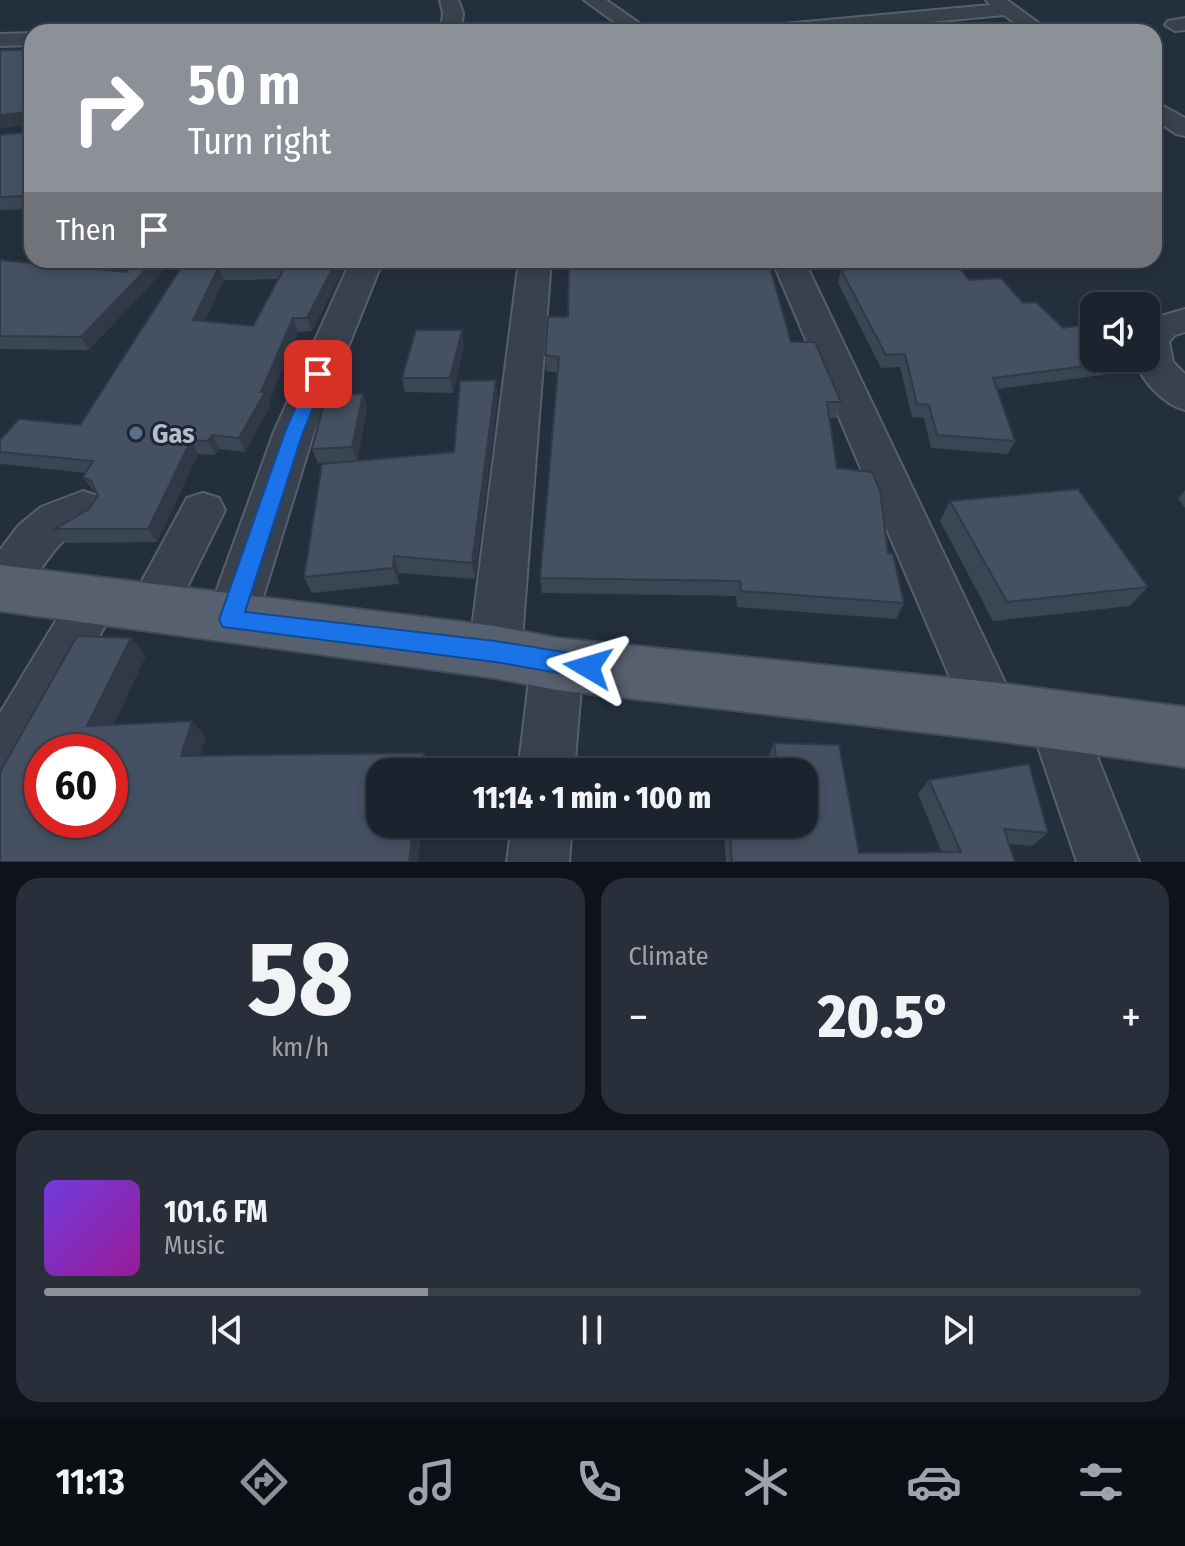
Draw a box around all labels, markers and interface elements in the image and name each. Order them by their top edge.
text: 50 m [188,52,300,119]
icon: right [56,56,160,160]
text: Turn right [188,120,331,164]
icon: arrive [132,208,176,252]
text: Then [56,212,116,248]
map controls [1080,292,1160,372]
button: sound [1080,292,1160,372]
pin [284,340,352,408]
icon: arrive [296,352,340,396]
place label: Gas [152,417,195,450]
marker: Gas [127,424,145,442]
position arrow [546,625,630,709]
speed limit sign: 60 [24,734,128,838]
text: 11:14 · 1 min · 100 m [473,780,711,816]
text: 58 [247,917,353,1042]
text: Climate [629,941,709,972]
text: 20.5° [818,981,951,1053]
text: − [629,991,648,1044]
text: + [1121,991,1141,1044]
text: km/h [271,1032,329,1063]
text: 101.6 FM [164,1194,268,1230]
text: Music [164,1230,225,1261]
icon: previous [205,1308,249,1352]
icon: pause [570,1308,614,1352]
icon: next [936,1308,980,1352]
icon: directions [236,1454,292,1510]
icon: music [404,1454,460,1510]
icon: phone [571,1454,627,1510]
icon: climate [738,1454,794,1510]
icon: car [906,1454,962,1510]
icon: filters [1073,1454,1129,1510]
text: 11:13 [56,1460,125,1504]

